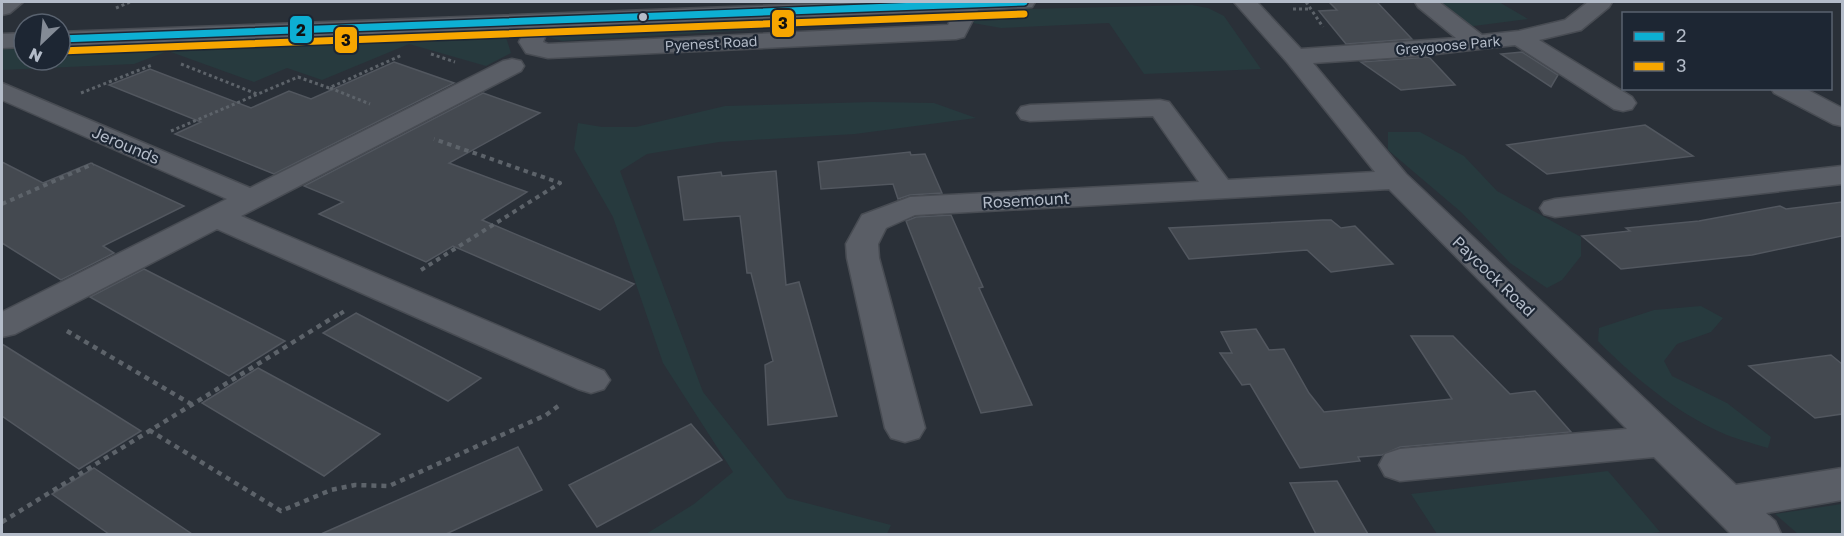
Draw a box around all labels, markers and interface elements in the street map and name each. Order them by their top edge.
line badge: 3 [771,9,795,38]
unlabelled marker [637,11,649,23]
north arrow [12,12,72,72]
legend [1622,12,1832,90]
text: 3 [778,13,788,33]
line badge: 2 [289,15,313,44]
text: 2 [296,20,306,40]
text: 2 [1676,24,1686,46]
line badge: 3 [334,26,358,54]
text: 3 [341,30,351,50]
street label: Pyenest Road [664,32,758,54]
street label: Greygoose Park [1395,32,1501,58]
text: N [26,44,45,67]
text: 3 [1676,54,1687,76]
street label: Jerounds [89,122,163,168]
street label: Rosemount [982,188,1070,212]
street label: Paycock Road [1449,232,1539,320]

